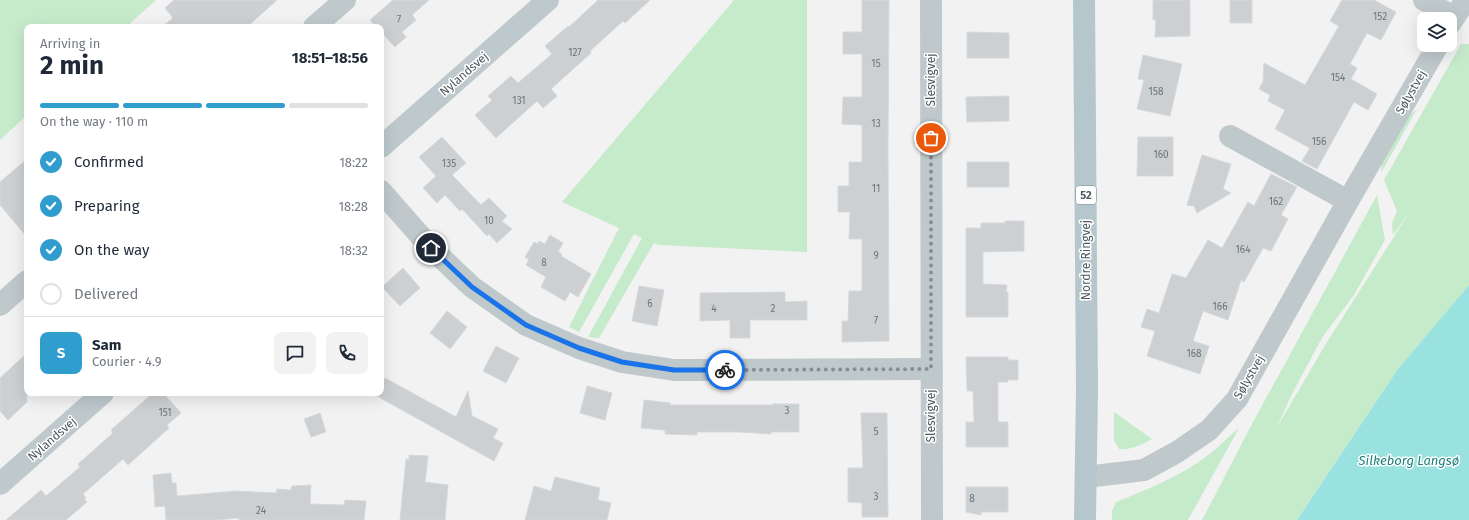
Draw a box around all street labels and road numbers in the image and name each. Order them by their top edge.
street label: Nylandsvej [437,49,491,99]
street label: Slesvigvej [924,53,938,107]
street label: Sølystvej [1393,68,1429,116]
road number: 52 [1076,186,1096,204]
street label: Nordre Ringvej [1079,220,1093,300]
street label: Sølystvej [1231,353,1267,401]
street label: Slesvigvej [924,389,938,443]
street label: Nylandsvej [25,414,79,464]

